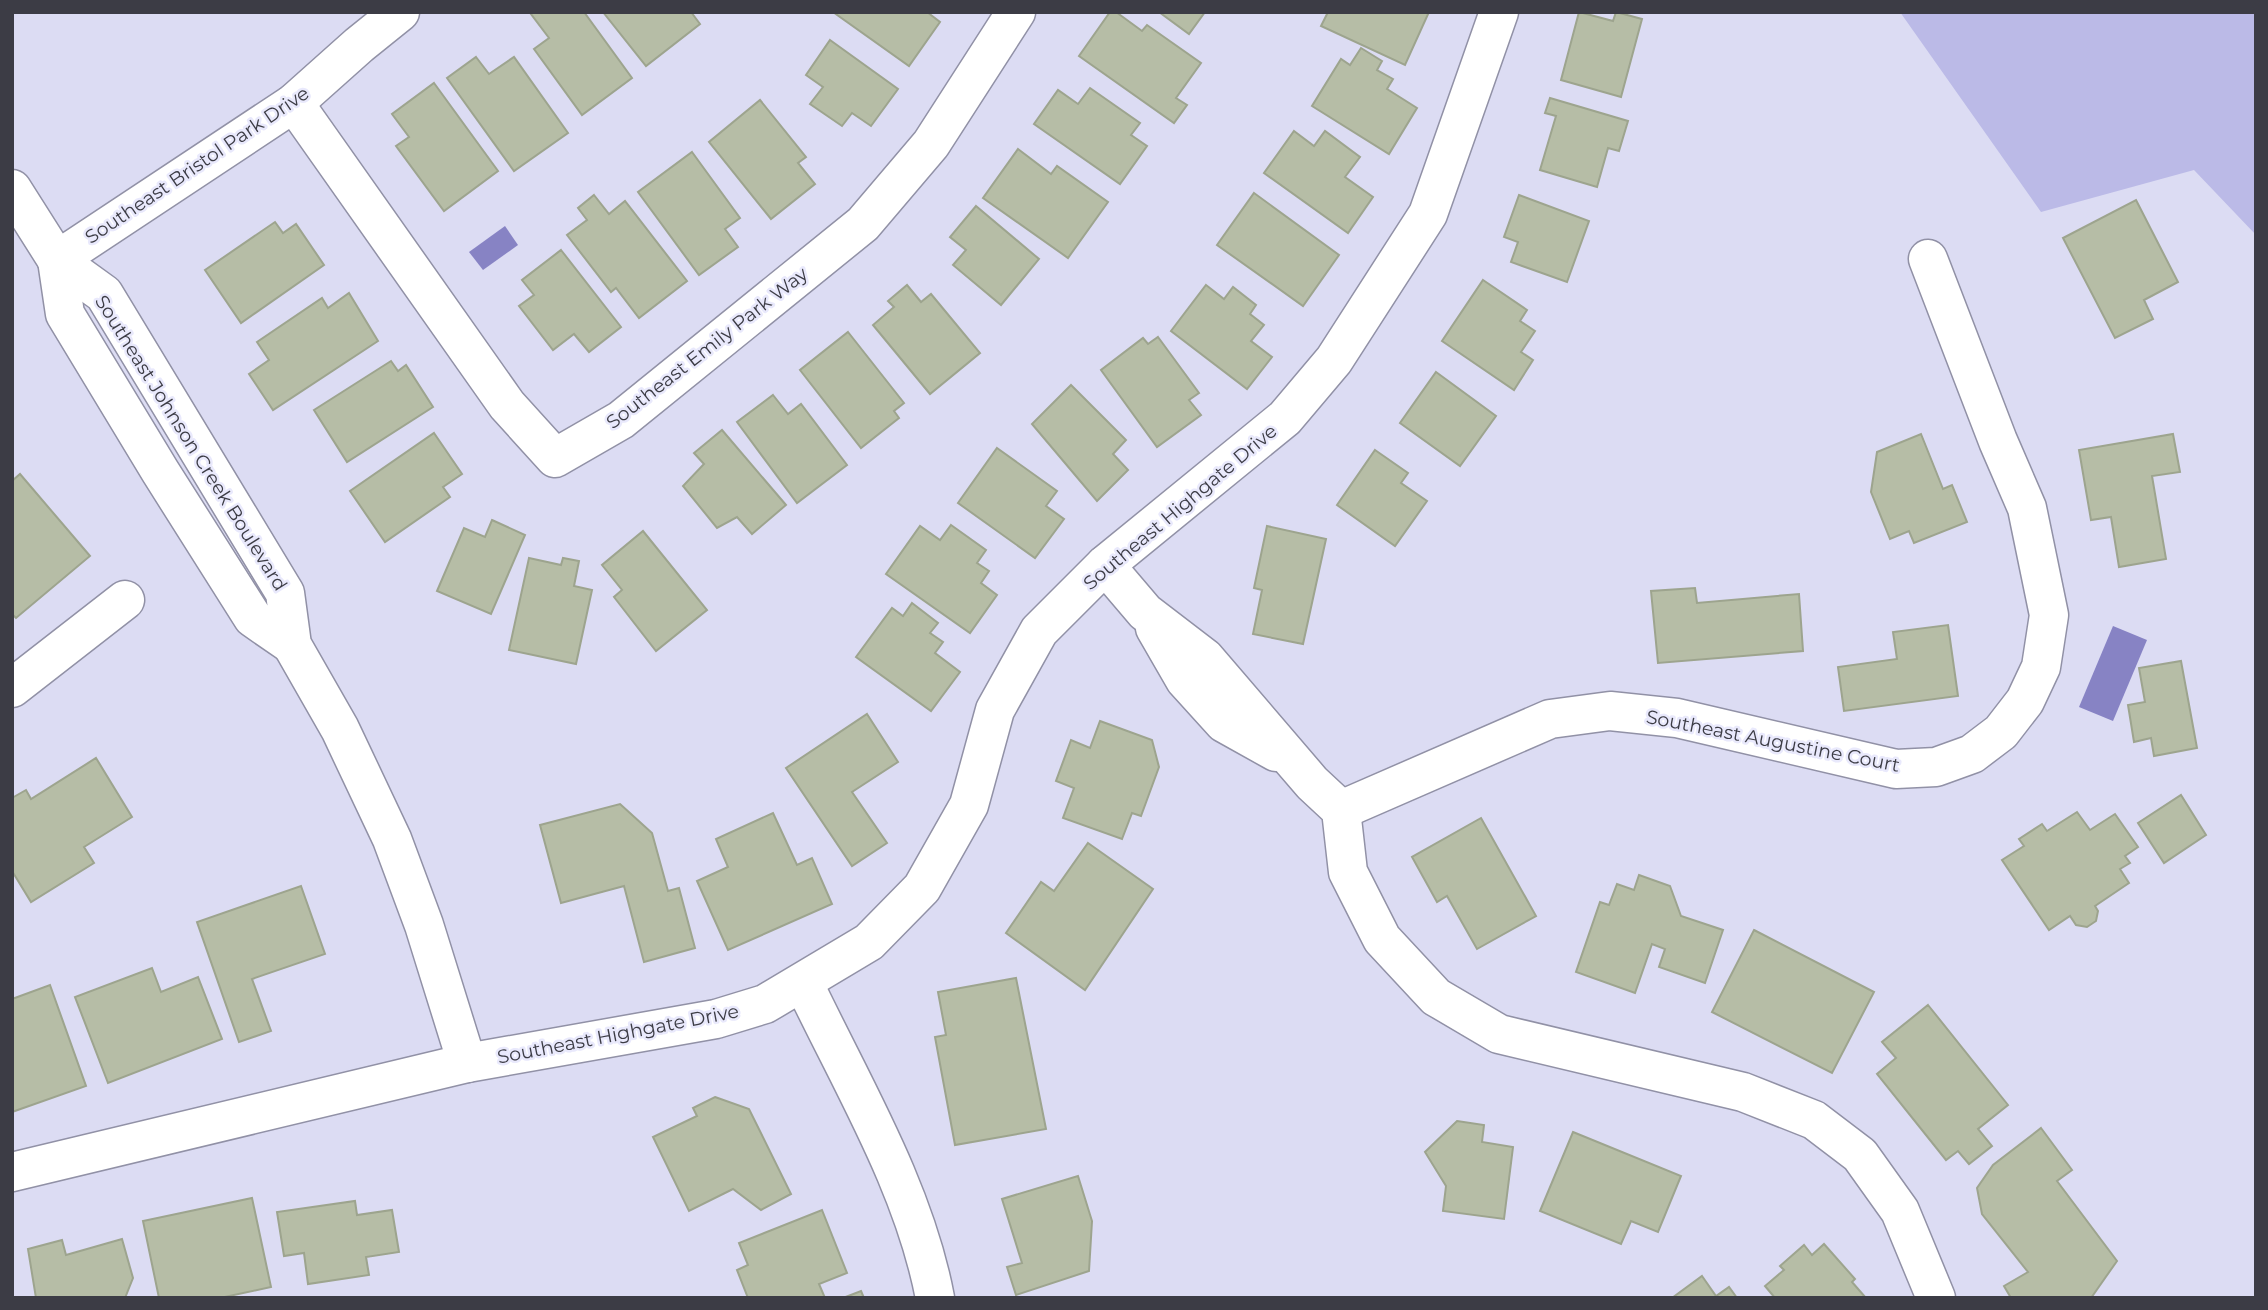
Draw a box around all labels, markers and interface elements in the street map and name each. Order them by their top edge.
street label: Southeast Bristol Park Drive [81,81,313,249]
street label: Southeast Emily Park Way [602,262,813,434]
street label: Southeast Johnson Creek Boulevard [90,291,292,595]
street label: Southeast Highgate Drive [1079,419,1281,595]
street label: Southeast Augustine Court [1644,705,1902,777]
street label: Southeast Highgate Drive [495,999,741,1069]

